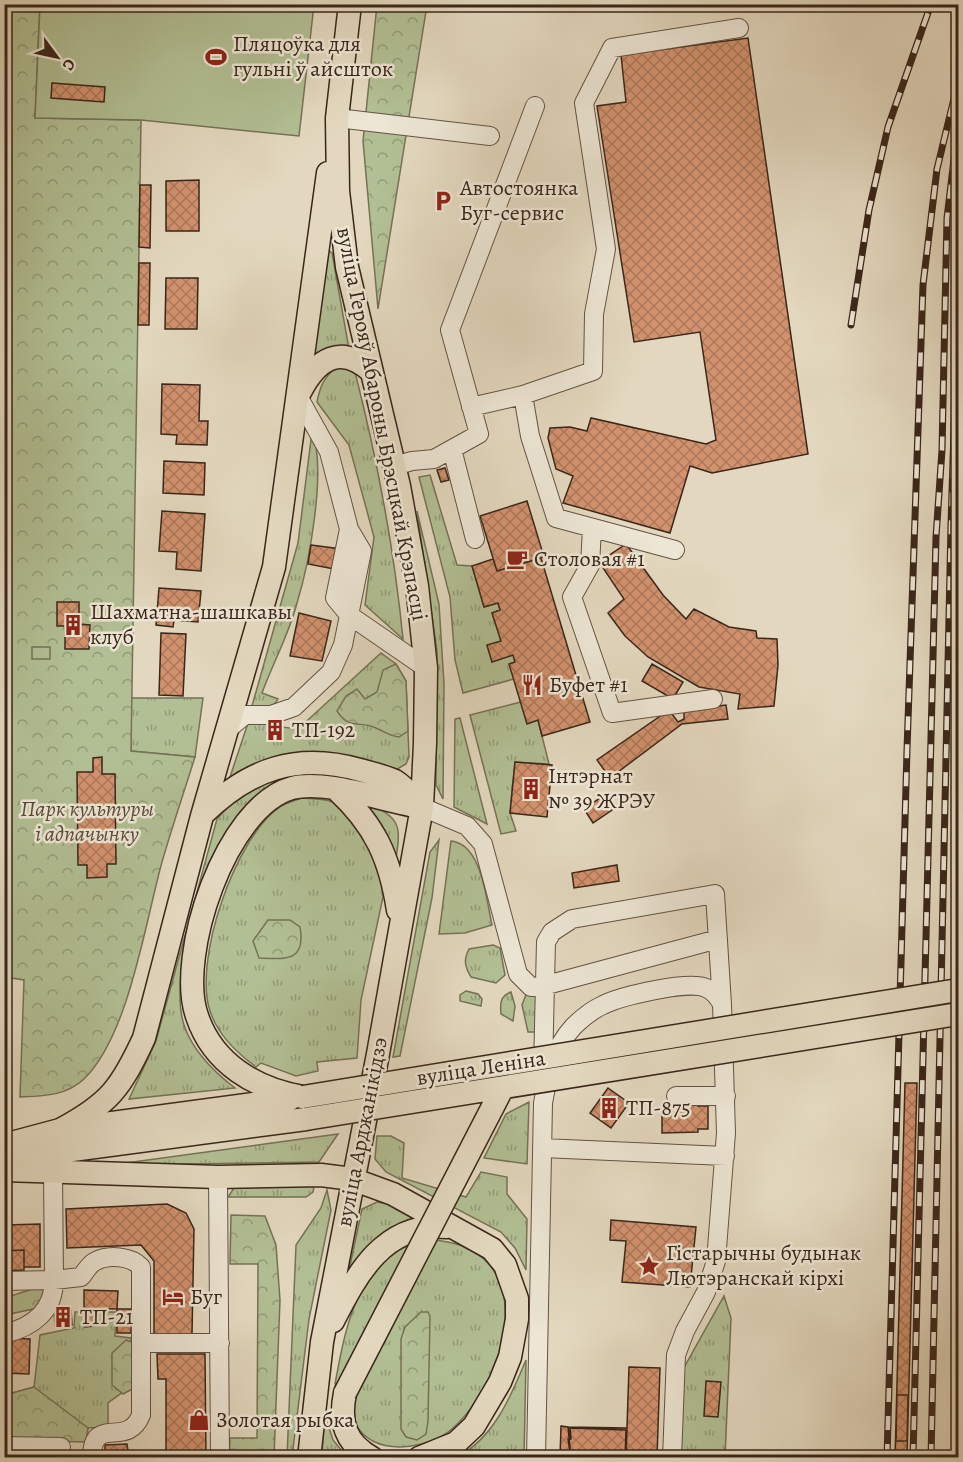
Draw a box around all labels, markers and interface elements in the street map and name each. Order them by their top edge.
north arrow [27,27,87,87]
place label: Пляцоўка для гульні ў айсшток [233,29,393,84]
sports icon: Пляцоўка для гульні ў айсшток [204,45,228,69]
text: С [57,54,81,75]
place label: Автостоянка Буг-сервис [459,173,579,228]
parking icon: Автостоянка Буг-сервис [431,189,455,213]
street label: вуліца Герояў Абароны Брэсцкай Крэпасці [329,225,435,623]
place label: Столовая #1 [534,544,645,574]
cafe icon: Столовая #1 [505,547,529,571]
place label: Шахматна-шашкавы клуб [90,597,292,652]
building icon: Шахматна-шашкавы клуб [61,613,85,637]
place label: Буфет #1 [549,670,628,700]
restaurant icon: Буфет #1 [520,673,544,697]
place label: ТП-192 [292,715,355,745]
building icon: ТП-192 [263,718,287,742]
place label: Інтэрнат № 39 ЖРЭУ [548,761,656,816]
building icon: Інтэрнат № 39 ЖРЭУ [519,777,543,801]
park label: Парк культуры і адпачынку [20,794,154,849]
street label: вуліца Арджанікідзэ [329,1035,395,1229]
street label: вуліца Леніна [414,1043,548,1093]
place label: ТП-875 [626,1093,691,1123]
building icon: ТП-875 [597,1096,621,1120]
place label: Гістарычны будынак Лютэранскай кірхі [666,1238,861,1293]
place icon: Гістарычны будынак Лютэранскай кірхі [637,1254,661,1278]
place label: Буг [190,1282,222,1312]
hotel icon: Буг [161,1285,185,1309]
place label: ТП-21 [80,1302,133,1332]
building icon: ТП-21 [51,1305,75,1329]
place label: Золотая рыбка [216,1405,355,1435]
shop icon: Золотая рыбка [187,1408,211,1432]

